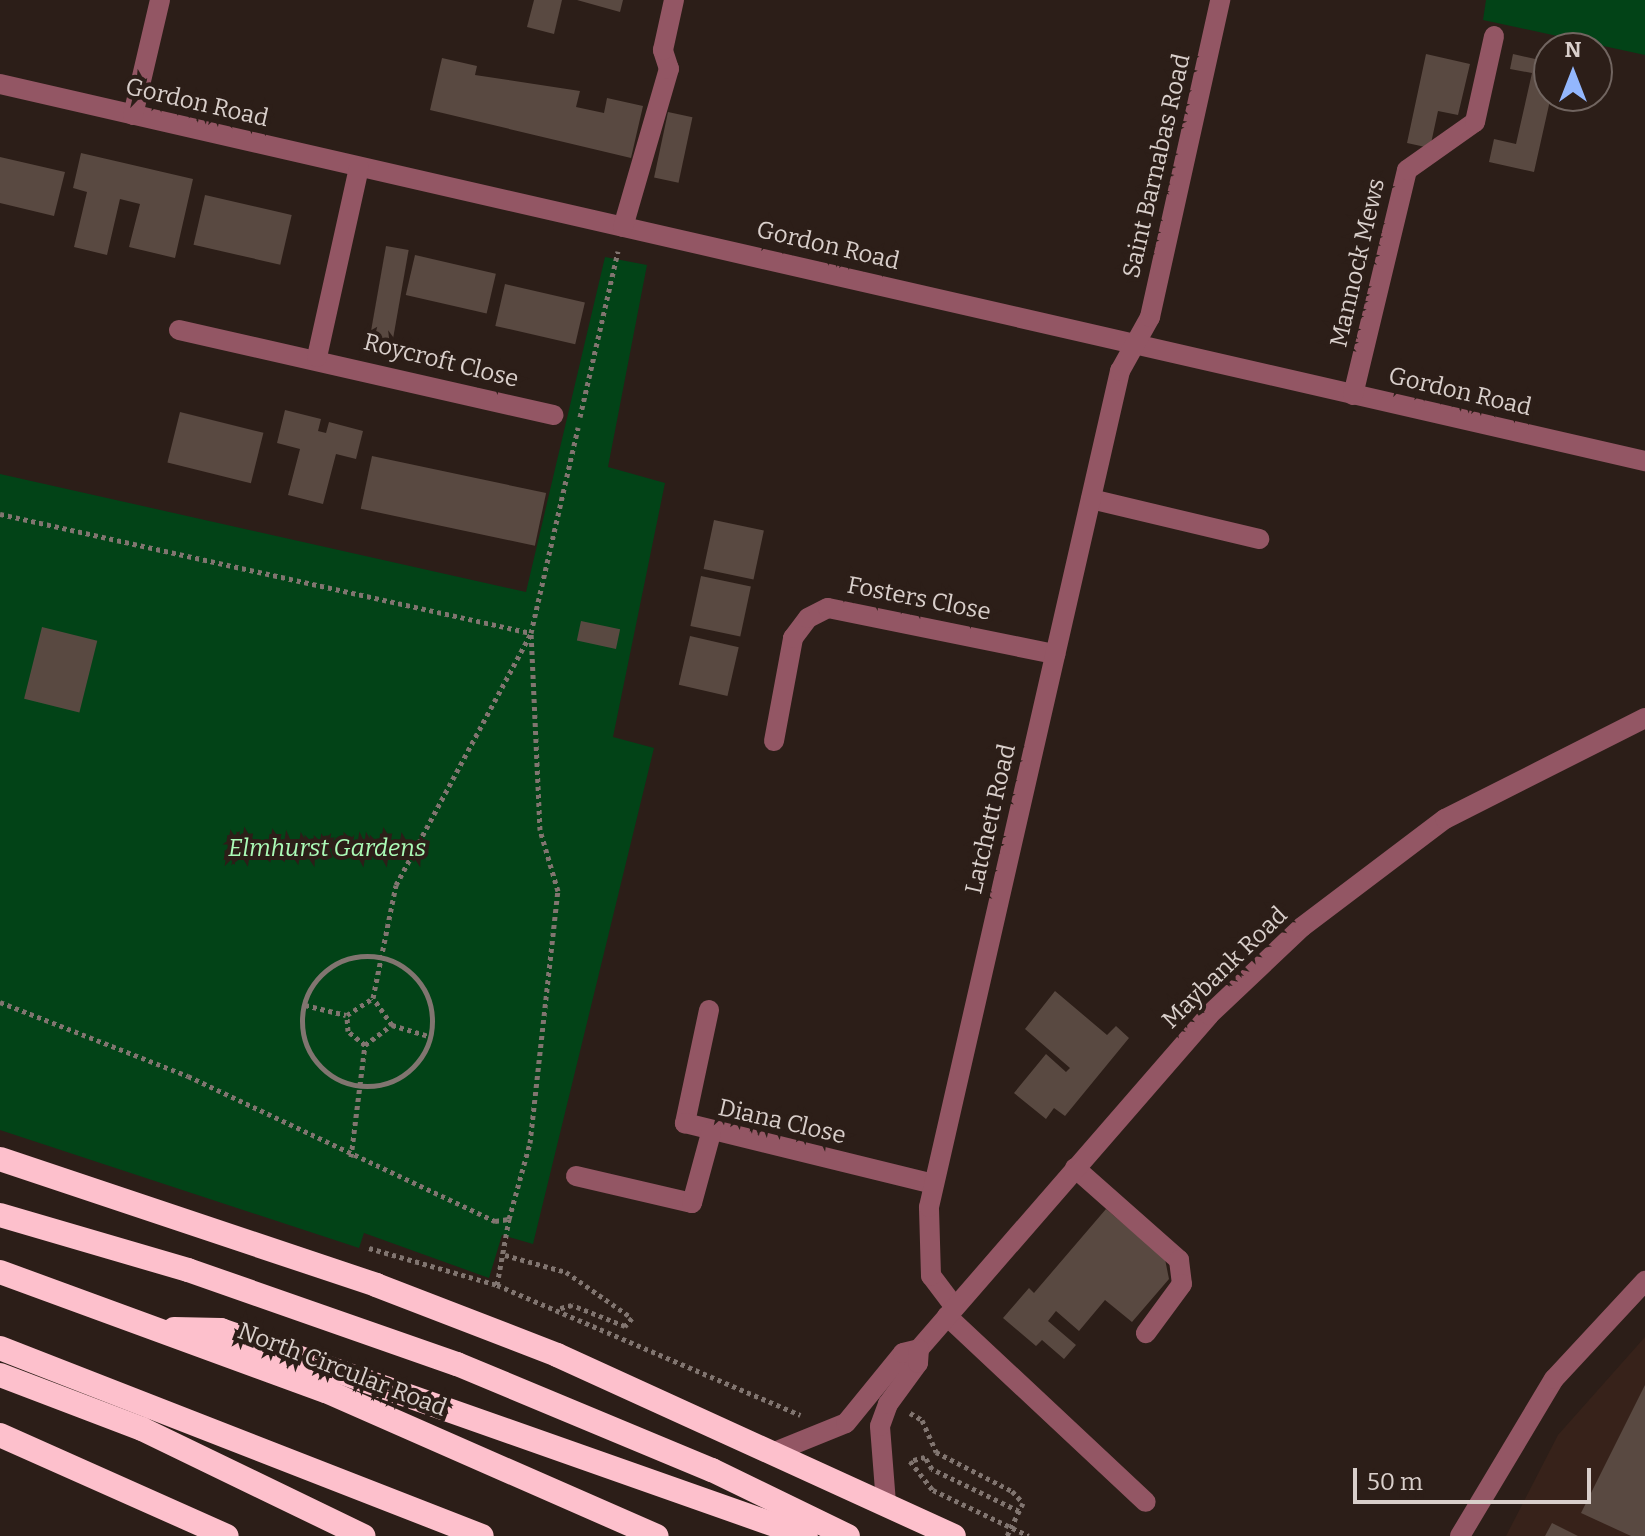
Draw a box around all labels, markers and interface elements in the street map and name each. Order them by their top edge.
north arrow [1533,32,1613,112]
text: N [1565,36,1581,63]
street label: Saint Barnabas Road [1117,51,1197,281]
street label: Gordon Road [123,73,271,133]
street label: Mannock Mews [1325,176,1391,350]
street label: Gordon Road [754,216,902,276]
street label: Roycroft Close [360,328,522,394]
street label: Gordon Road [1386,362,1534,422]
street label: Fosters Close [845,571,993,627]
street label: Latchett Road [960,741,1022,897]
park label: Elmhurst Gardens [228,835,426,863]
street label: Maybank Road [1156,901,1294,1035]
street label: Diana Close [715,1093,849,1151]
street label: North Circular Road [233,1317,451,1423]
scale bar [1357,1452,1595,1502]
text: 50 m [1367,1468,1423,1496]

